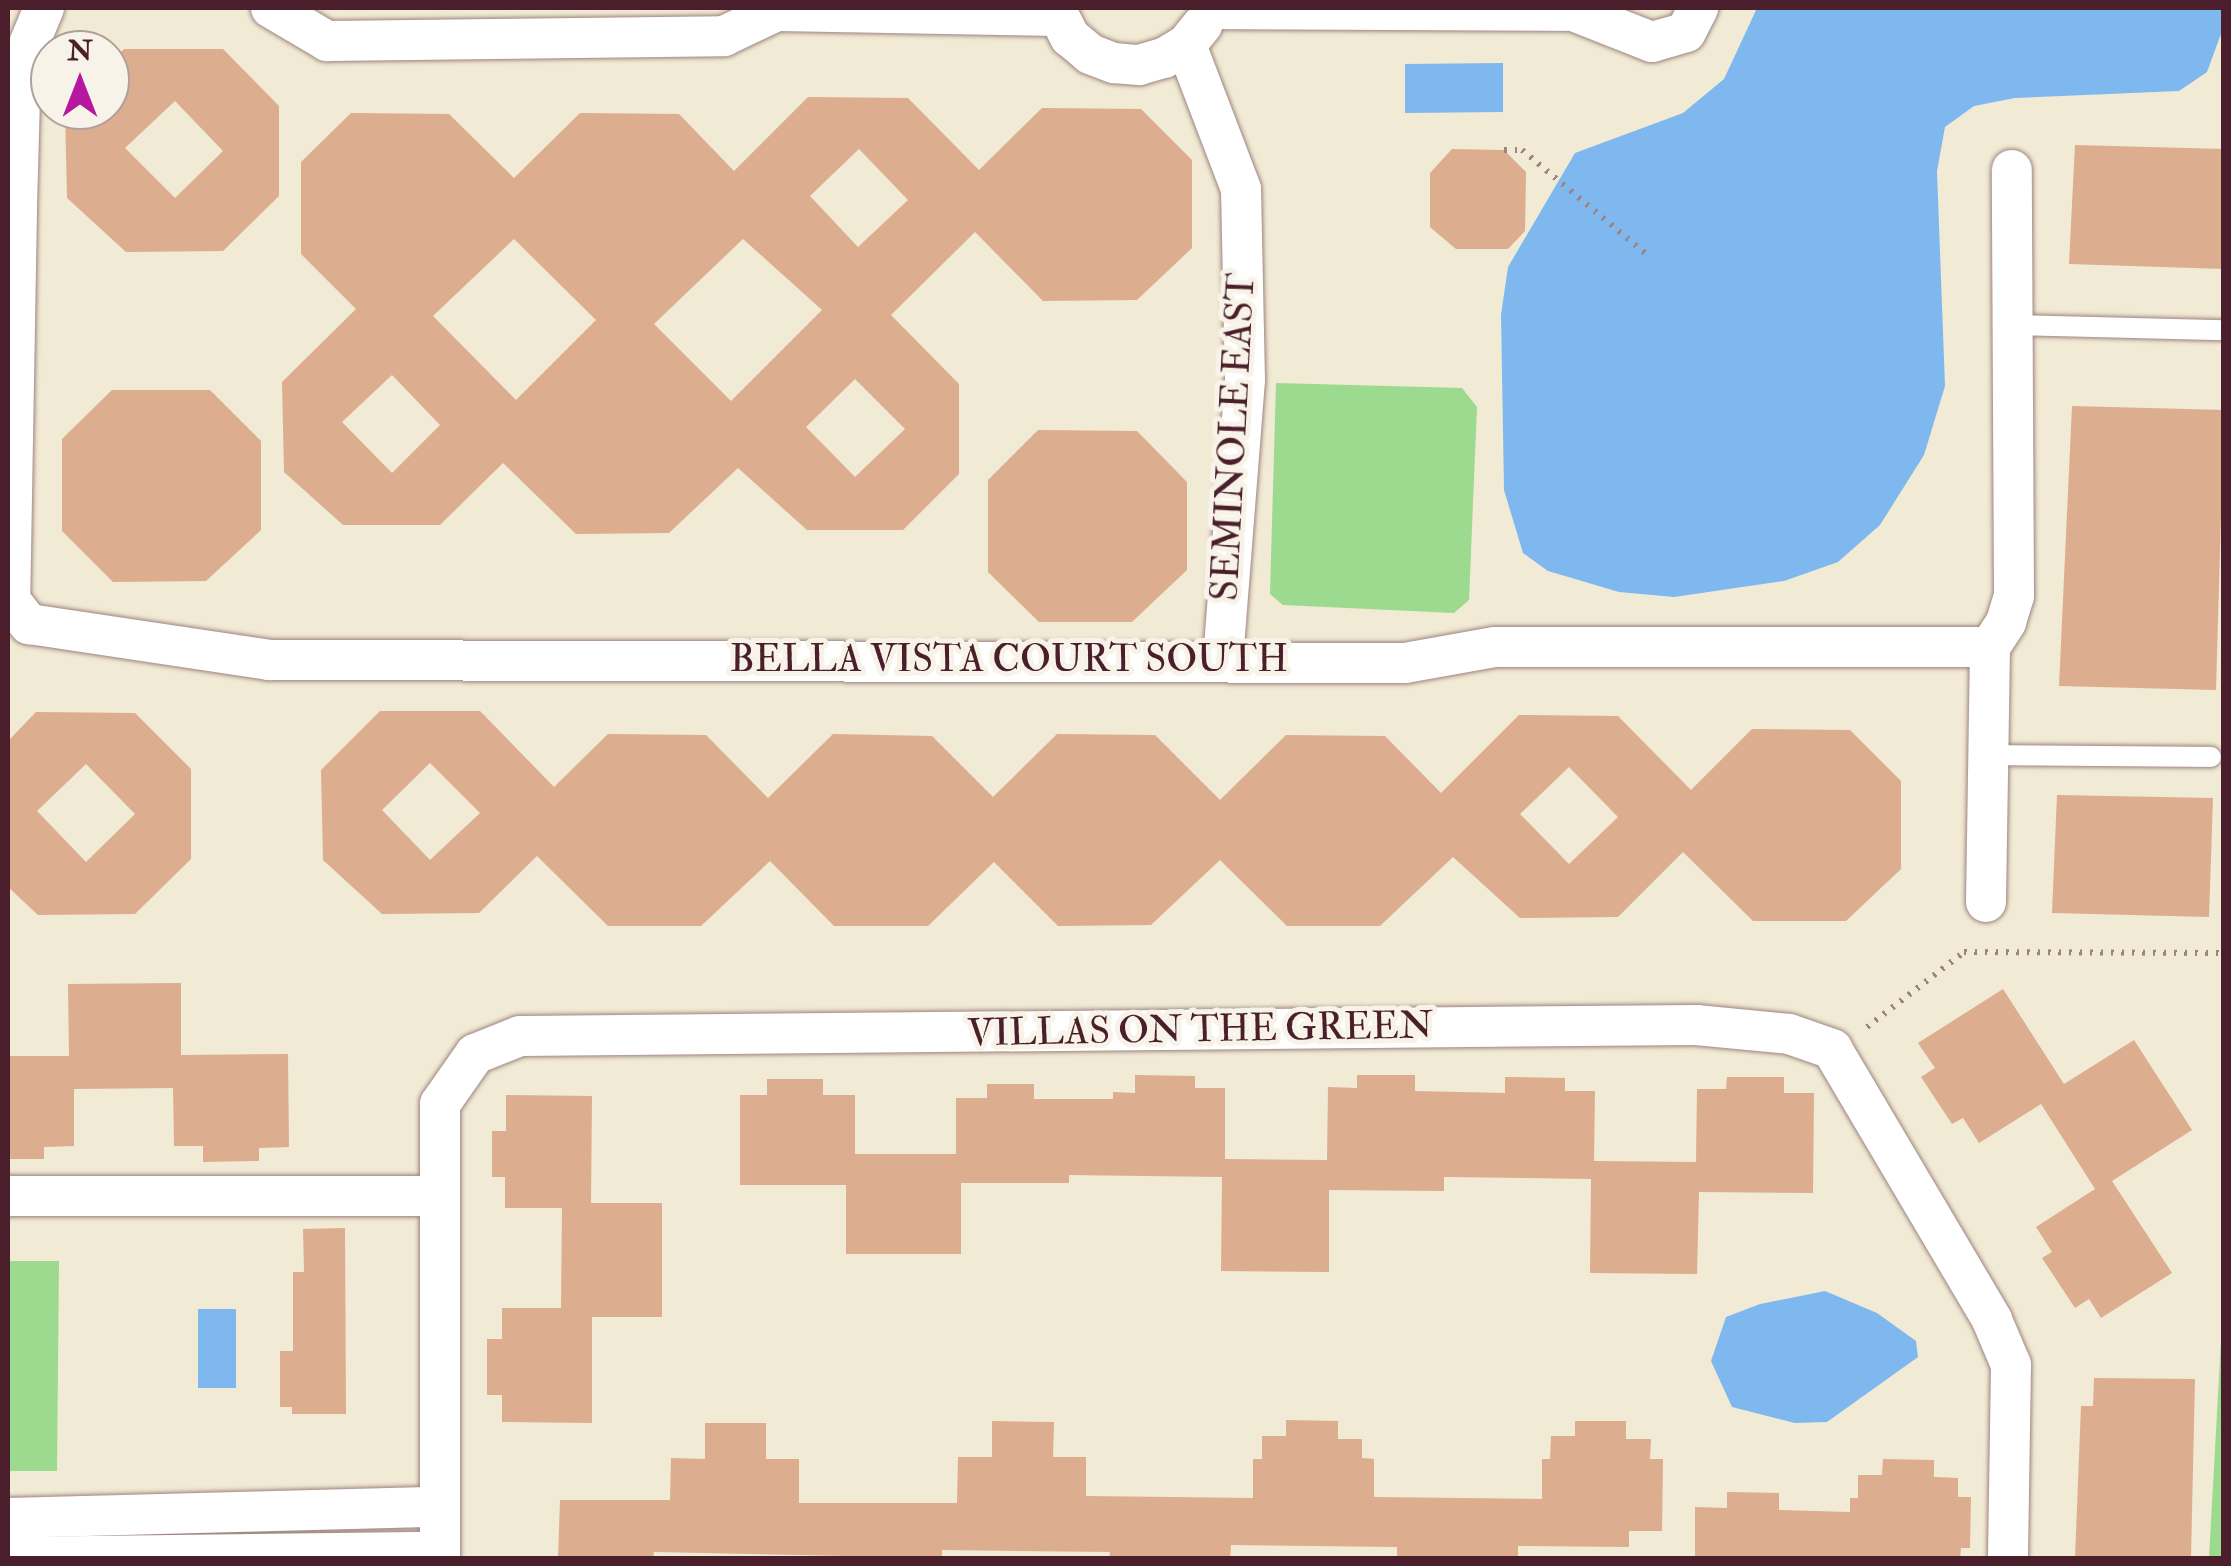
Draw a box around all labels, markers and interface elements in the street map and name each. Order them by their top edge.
north arrow [30,30,130,130]
text: N [67,34,93,69]
street label: SEMINOLE EAST [1203,272,1265,602]
street label: BELLA VISTA COURT SOUTH [730,637,1288,683]
street label: VILLAS ON THE GREEN [967,1003,1433,1057]

